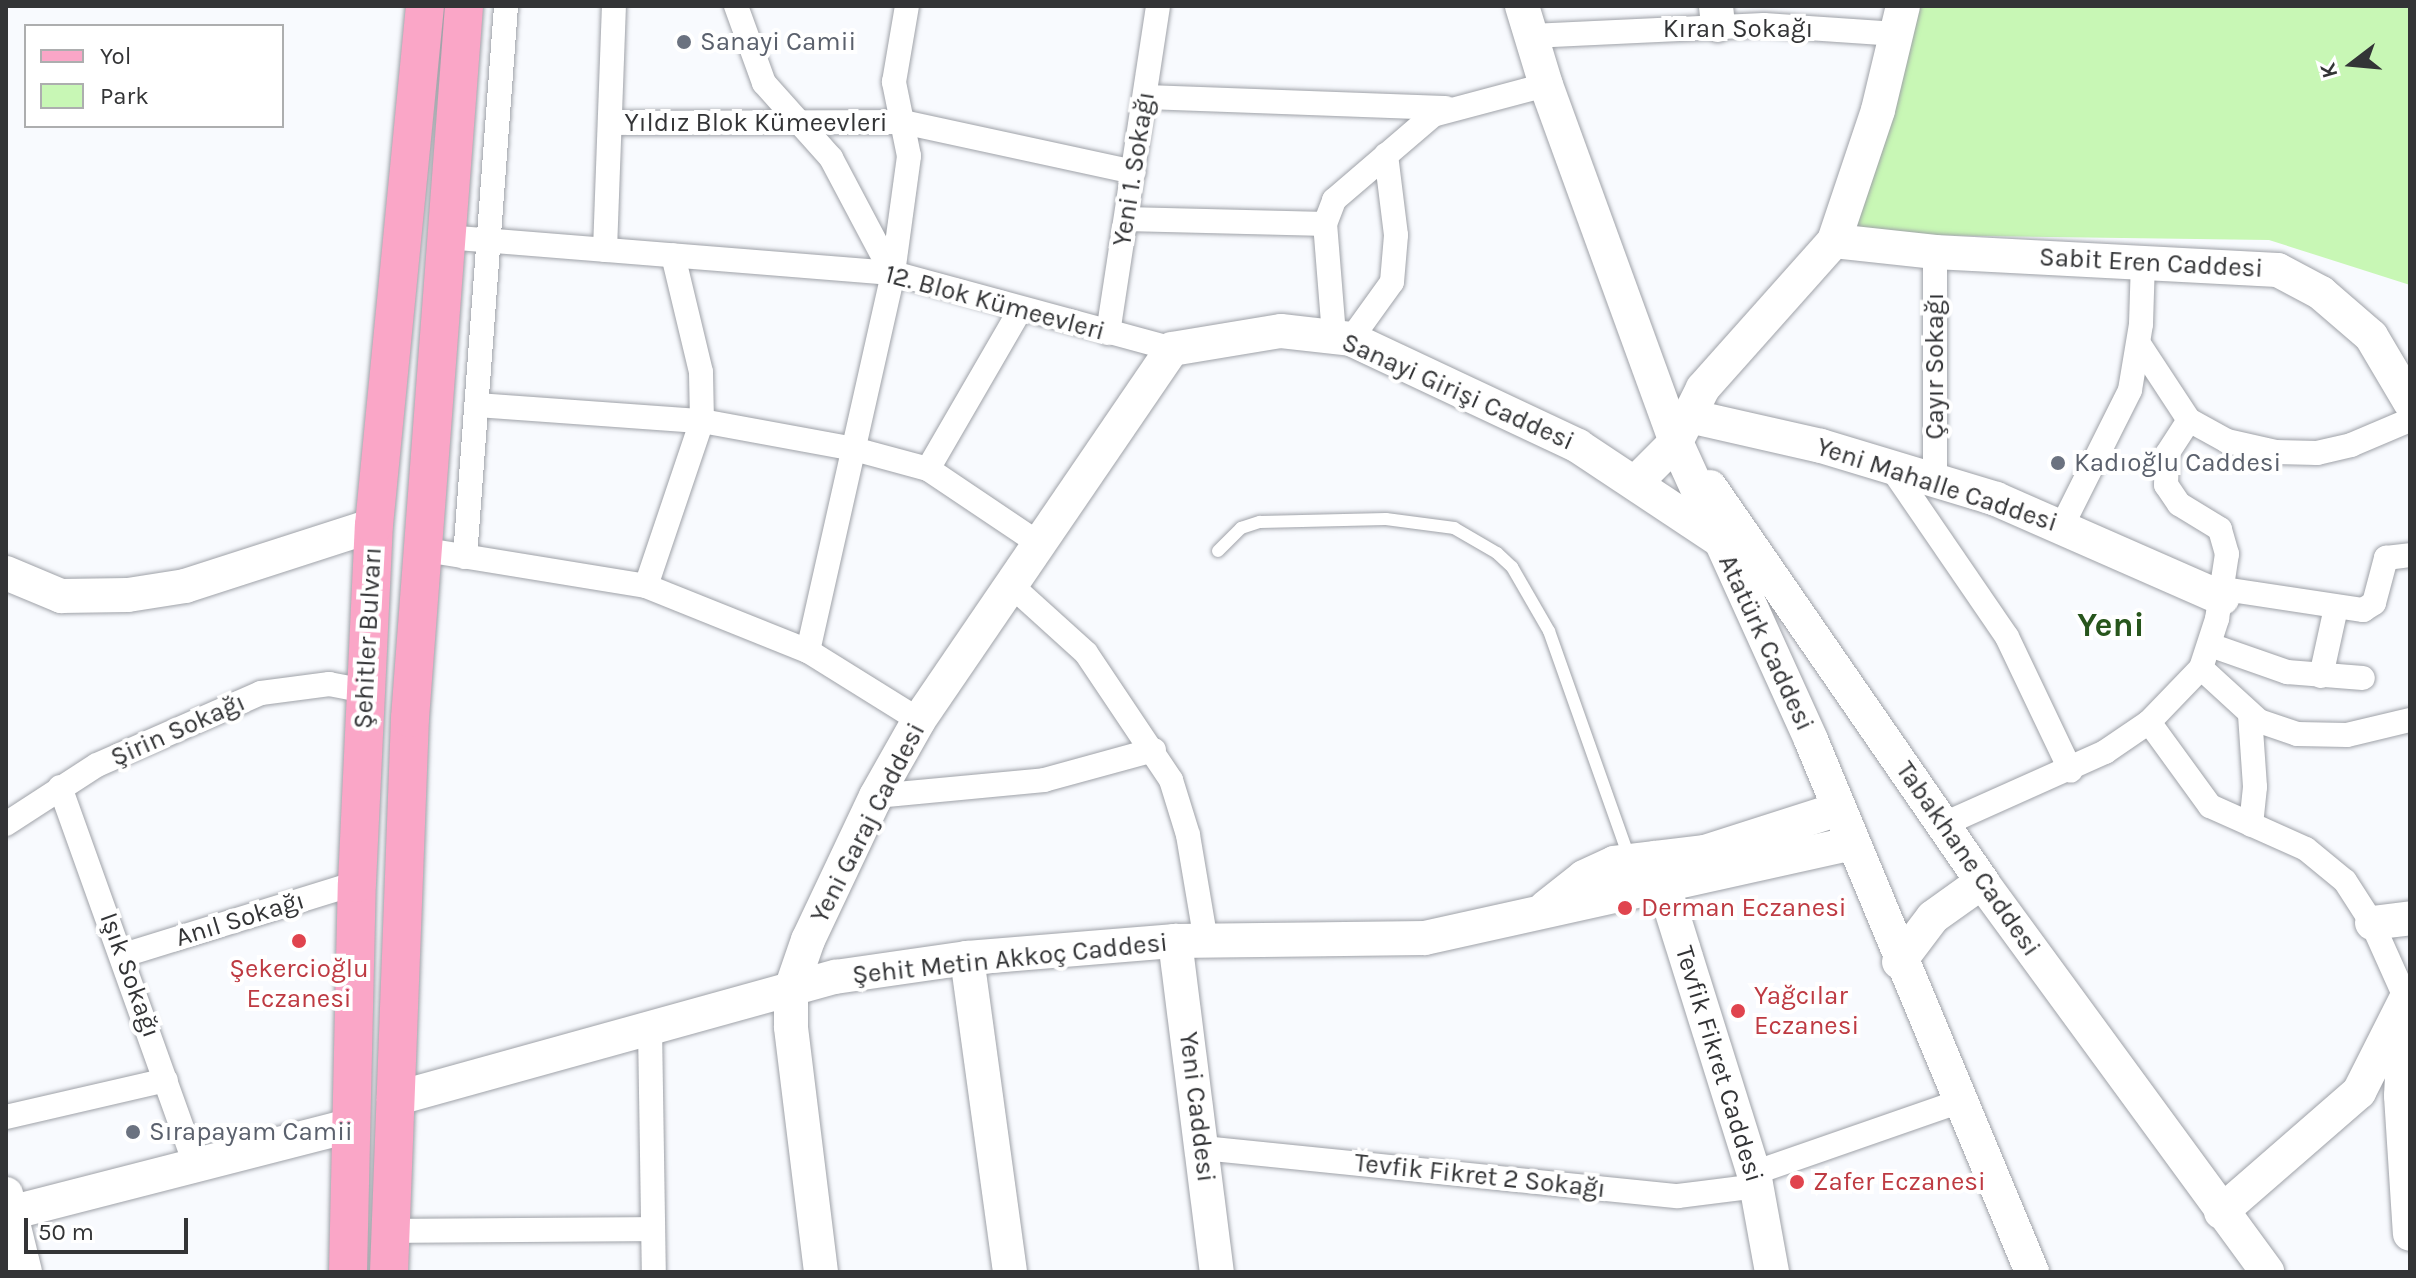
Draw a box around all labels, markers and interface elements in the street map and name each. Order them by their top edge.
street label: Kıran Sokağı [1663,13,1813,45]
legend [24,24,284,128]
north arrow [2312,24,2392,104]
place label: Sanayi Camii [700,26,856,58]
marker: Sanayi Camii [675,33,693,51]
text: Yol [100,42,131,70]
text: K [2314,60,2343,81]
text: Park [100,82,149,110]
street label: Yeni 1. Sokağı [1106,89,1162,249]
street label: Yıldız Blok Kümeevleri [625,107,887,139]
street label: Sabit Eren Caddesi [2038,242,2264,284]
street label: 12. Blok Kümeevleri [882,259,1108,347]
street label: Çayır Sokağı [1919,293,1951,439]
street label: Sanayi Girişi Caddesi [1337,327,1579,457]
street label: Yeni Mahalle Caddesi [1812,431,2062,539]
place label: Kadıoğlu Caddesi [2074,447,2281,479]
marker: Kadıoğlu Caddesi [2049,454,2067,472]
street label: Şehitler Bulvarı [348,546,388,730]
street label: Atatürk Caddesi [1712,550,1820,736]
district label: Yeni [2077,606,2145,646]
street label: Şirin Sokağı [106,687,250,773]
street label: Yeni Garaj Caddesi [804,718,932,928]
street label: Tabakhane Caddesi [1889,756,2047,962]
street label: Anıl Sokağı [172,885,308,953]
place label: Derman Eczanesi [1641,892,1847,924]
marker: Derman Eczanesi [1616,899,1634,917]
street label: Işık Sokağı [93,908,167,1042]
street label: Şehit Metin Akkoç Caddesi [851,927,1169,991]
marker: Şekercioğlu Eczanesi [290,932,308,950]
street label: Tevfik Fikret Caddesi [1668,942,1770,1186]
place label: Şekercioğlu Eczanesi [229,953,369,1014]
place label: Yağcılar Eczanesi [1754,980,1859,1042]
marker: Yağcılar Eczanesi [1729,1002,1747,1020]
street label: Yeni Caddesi [1172,1030,1222,1184]
place label: Sırapayam Camii [149,1116,353,1148]
marker: Sırapayam Camii [124,1123,142,1141]
street label: Tevfik Fikret 2 Sokağı [1353,1147,1607,1205]
place label: Zafer Eczanesi [1813,1166,1986,1198]
marker: Zafer Eczanesi [1788,1173,1806,1191]
scale bar [28,1202,192,1252]
text: 50 m [38,1218,94,1246]

